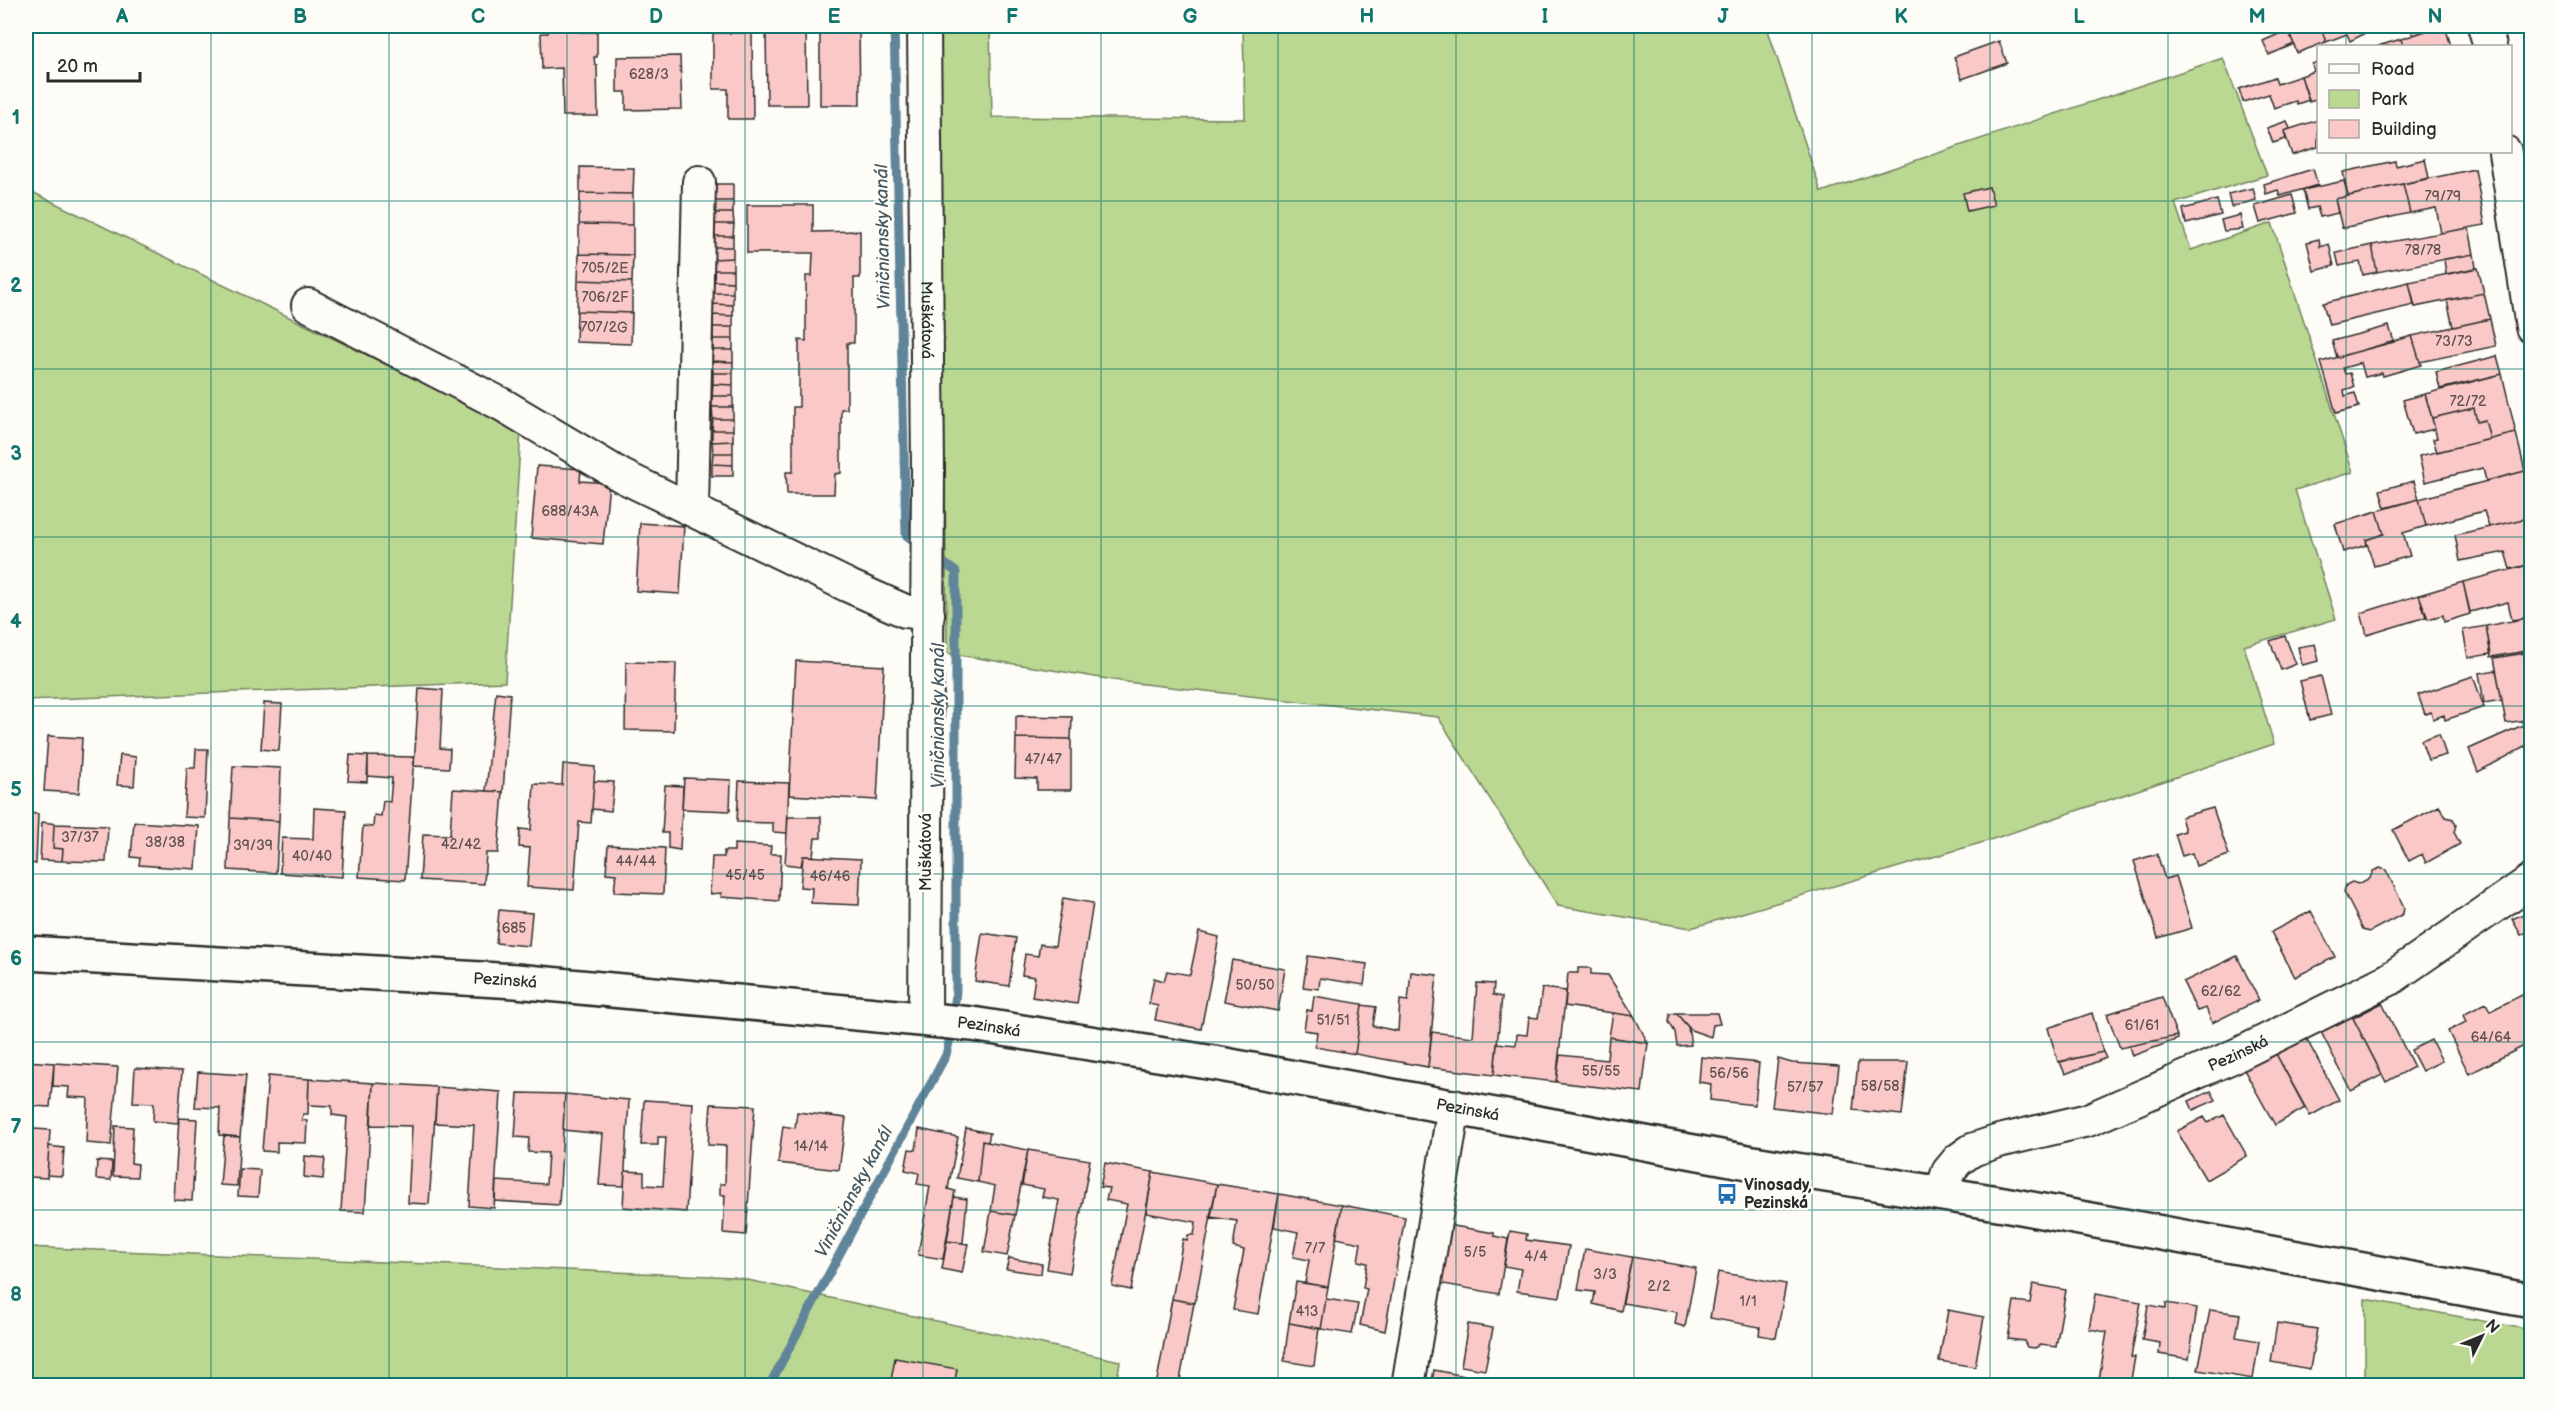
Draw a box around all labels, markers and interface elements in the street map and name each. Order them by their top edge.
text: A [115,5,129,29]
text: B [293,5,307,29]
text: C [471,5,485,29]
text: D [649,5,663,29]
text: E [828,5,841,29]
text: F [1006,5,1018,29]
text: G [1183,5,1198,29]
text: H [1360,5,1374,29]
text: I [1542,5,1548,29]
text: J [1718,5,1730,29]
text: K [1894,5,1908,29]
text: L [2073,5,2085,29]
text: M [2248,5,2266,29]
text: N [2427,5,2443,29]
scale bar [48,45,140,83]
legend [2317,45,2512,153]
text: 20 m [57,56,98,77]
text: Road [2371,59,2415,80]
house number: 628/3 [629,66,669,83]
text: Park [2371,89,2407,110]
text: 1 [12,106,20,130]
text: Building [2371,119,2437,140]
water label: Viničniansky kanál [871,163,895,310]
house number: 79/79 [2425,188,2461,205]
house number: 78/78 [2405,242,2441,259]
house number: 705/2E [582,260,628,277]
text: 2 [10,274,22,298]
street label: Muškátová [917,281,937,359]
house number: 706/2F [582,289,629,306]
house number: 707/2G [580,319,628,336]
house number: 73/73 [2435,333,2473,350]
house number: 72/72 [2450,393,2487,410]
text: 3 [10,442,22,466]
house number: 688/43A [542,503,599,520]
text: 4 [10,610,22,634]
water label: Viničniansky kanál [928,642,949,789]
house number: 47/47 [1024,751,1062,768]
text: 5 [10,778,22,802]
street label: Muškátová [917,813,936,891]
house number: 37/37 [61,829,99,846]
house number: 38/38 [145,834,185,851]
house number: 42/42 [441,836,482,853]
house number: 39/39 [233,837,273,854]
house number: 40/40 [292,848,332,865]
house number: 44/44 [616,853,657,870]
house number: 45/45 [725,867,765,884]
house number: 46/46 [810,868,851,885]
house number: 685 [502,920,526,937]
text: 6 [10,947,22,971]
street label: Pezinská [473,969,538,992]
house number: 50/50 [1236,977,1274,994]
house number: 62/62 [2201,983,2242,1000]
house number: 51/51 [1316,1012,1350,1029]
street label: Pezinská [956,1013,1022,1041]
house number: 61/61 [2125,1017,2159,1034]
house number: 64/64 [2471,1029,2512,1046]
street label: Pezinská [2205,1032,2271,1076]
house number: 55/55 [1582,1063,1620,1080]
house number: 56/56 [1709,1065,1749,1082]
house number: 58/58 [1861,1078,1899,1095]
house number: 57/57 [1787,1079,1823,1096]
street label: Pezinská [1435,1095,1501,1125]
text: 7 [10,1115,22,1139]
water label: Viničniansky kanál [811,1122,898,1261]
house number: 14/14 [794,1138,829,1155]
place label: Vinosady, Pezinská [1744,1176,1812,1213]
bus stop icon: Vinosady, Pezinská [1715,1182,1739,1206]
house number: 7/7 [1305,1240,1325,1257]
house number: 5/5 [1464,1244,1486,1261]
house number: 4/4 [1524,1248,1548,1265]
house number: 3/3 [1593,1266,1617,1283]
house number: 2/2 [1648,1278,1671,1295]
text: 8 [10,1283,22,1307]
house number: 1/1 [1739,1293,1757,1310]
house number: 413 [1296,1303,1318,1320]
north arrow [2452,1306,2512,1366]
text: N [2481,1316,2503,1338]

